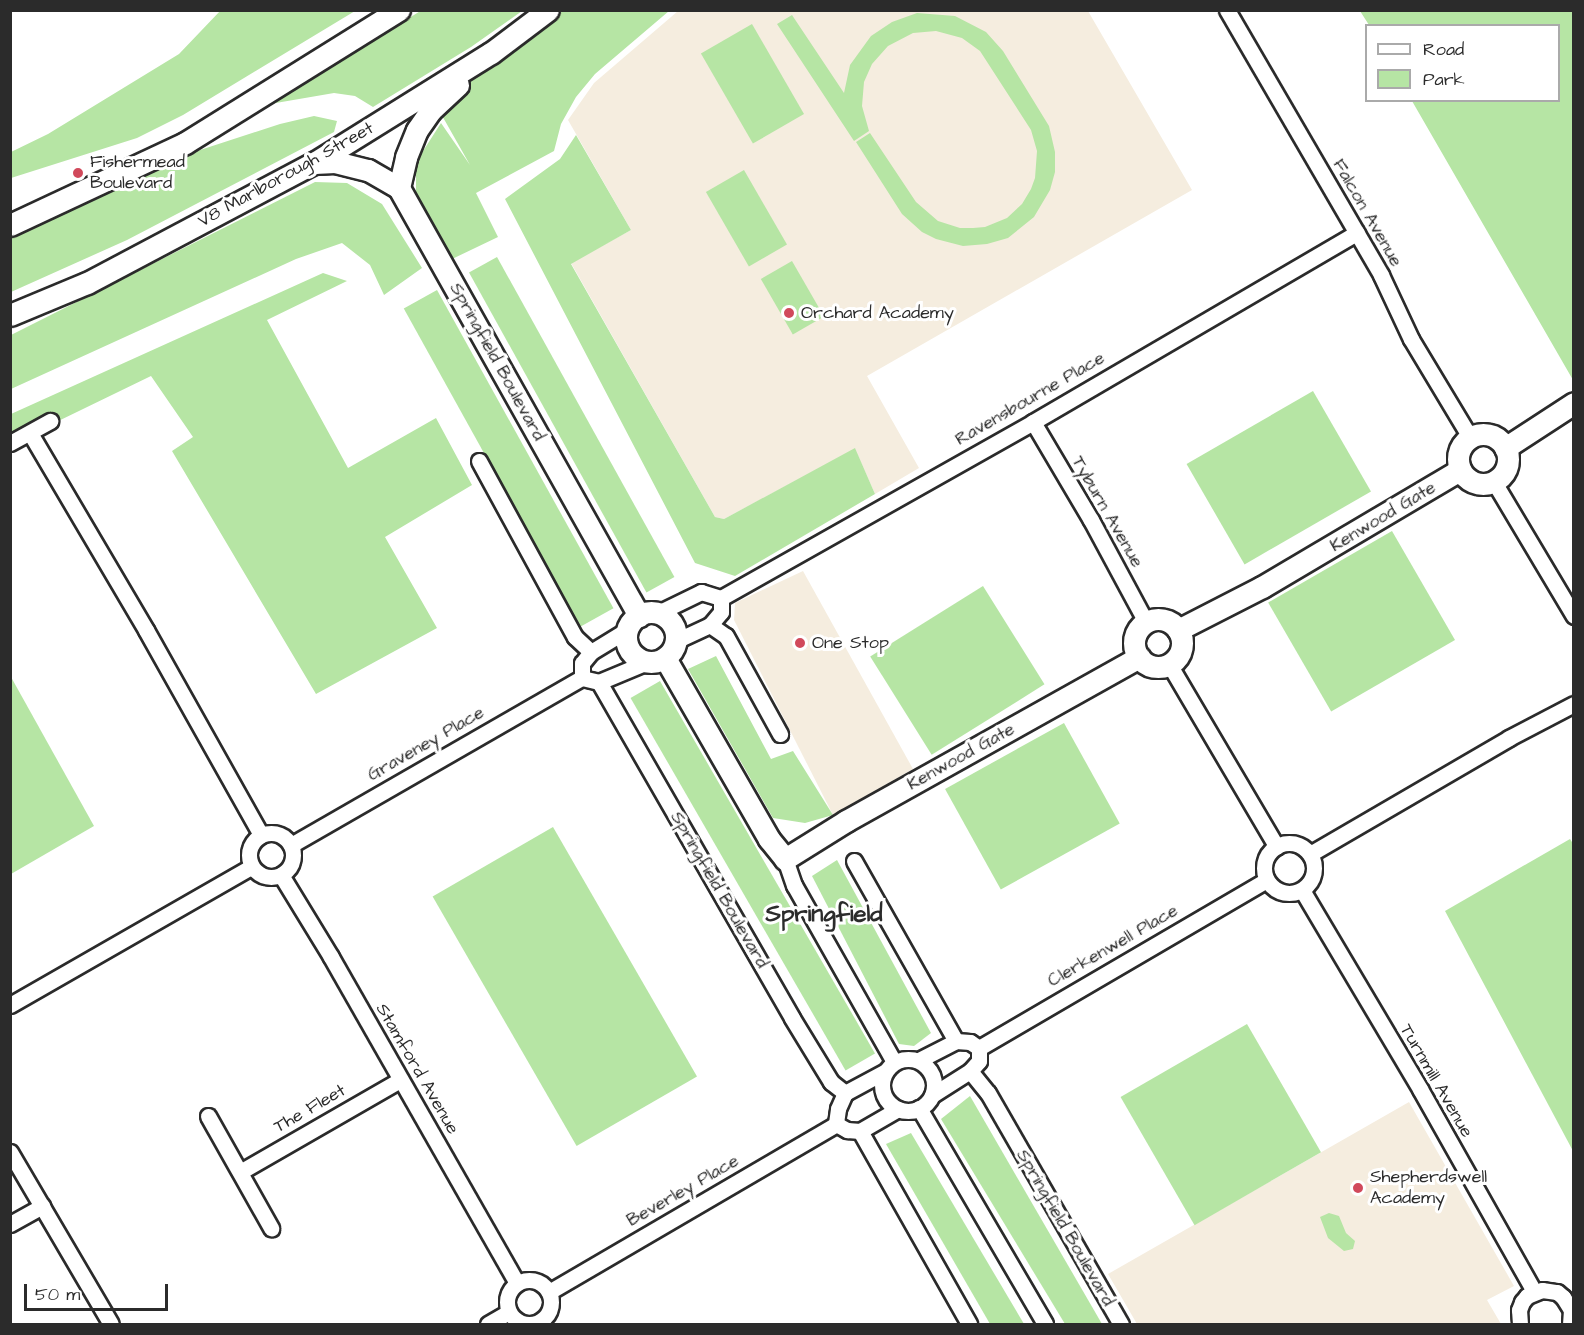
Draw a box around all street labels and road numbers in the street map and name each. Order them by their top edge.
street label: V8 Marlborough Street [194,118,378,232]
street label: Falcon Avenue [1327,155,1407,271]
street label: Springfield Boulevard [445,279,549,445]
street label: Ravensbourne Place [951,347,1109,451]
street label: Tyburn Avenue [1066,452,1148,572]
street label: Kenwood Gate [1326,477,1440,557]
street label: Graveney Place [364,702,488,786]
street label: Kenwood Gate [903,719,1019,795]
street label: Springfield Boulevard [665,808,773,972]
street label: Clerkenwell Place [1044,900,1182,992]
street label: Stamford Avenue [371,1000,463,1138]
street label: Turnmill Avenue [1395,1020,1477,1142]
street label: The Fleet [270,1080,350,1138]
street label: Springfield Boulevard [1011,1146,1119,1310]
street label: Beverley Place [623,1150,743,1232]

